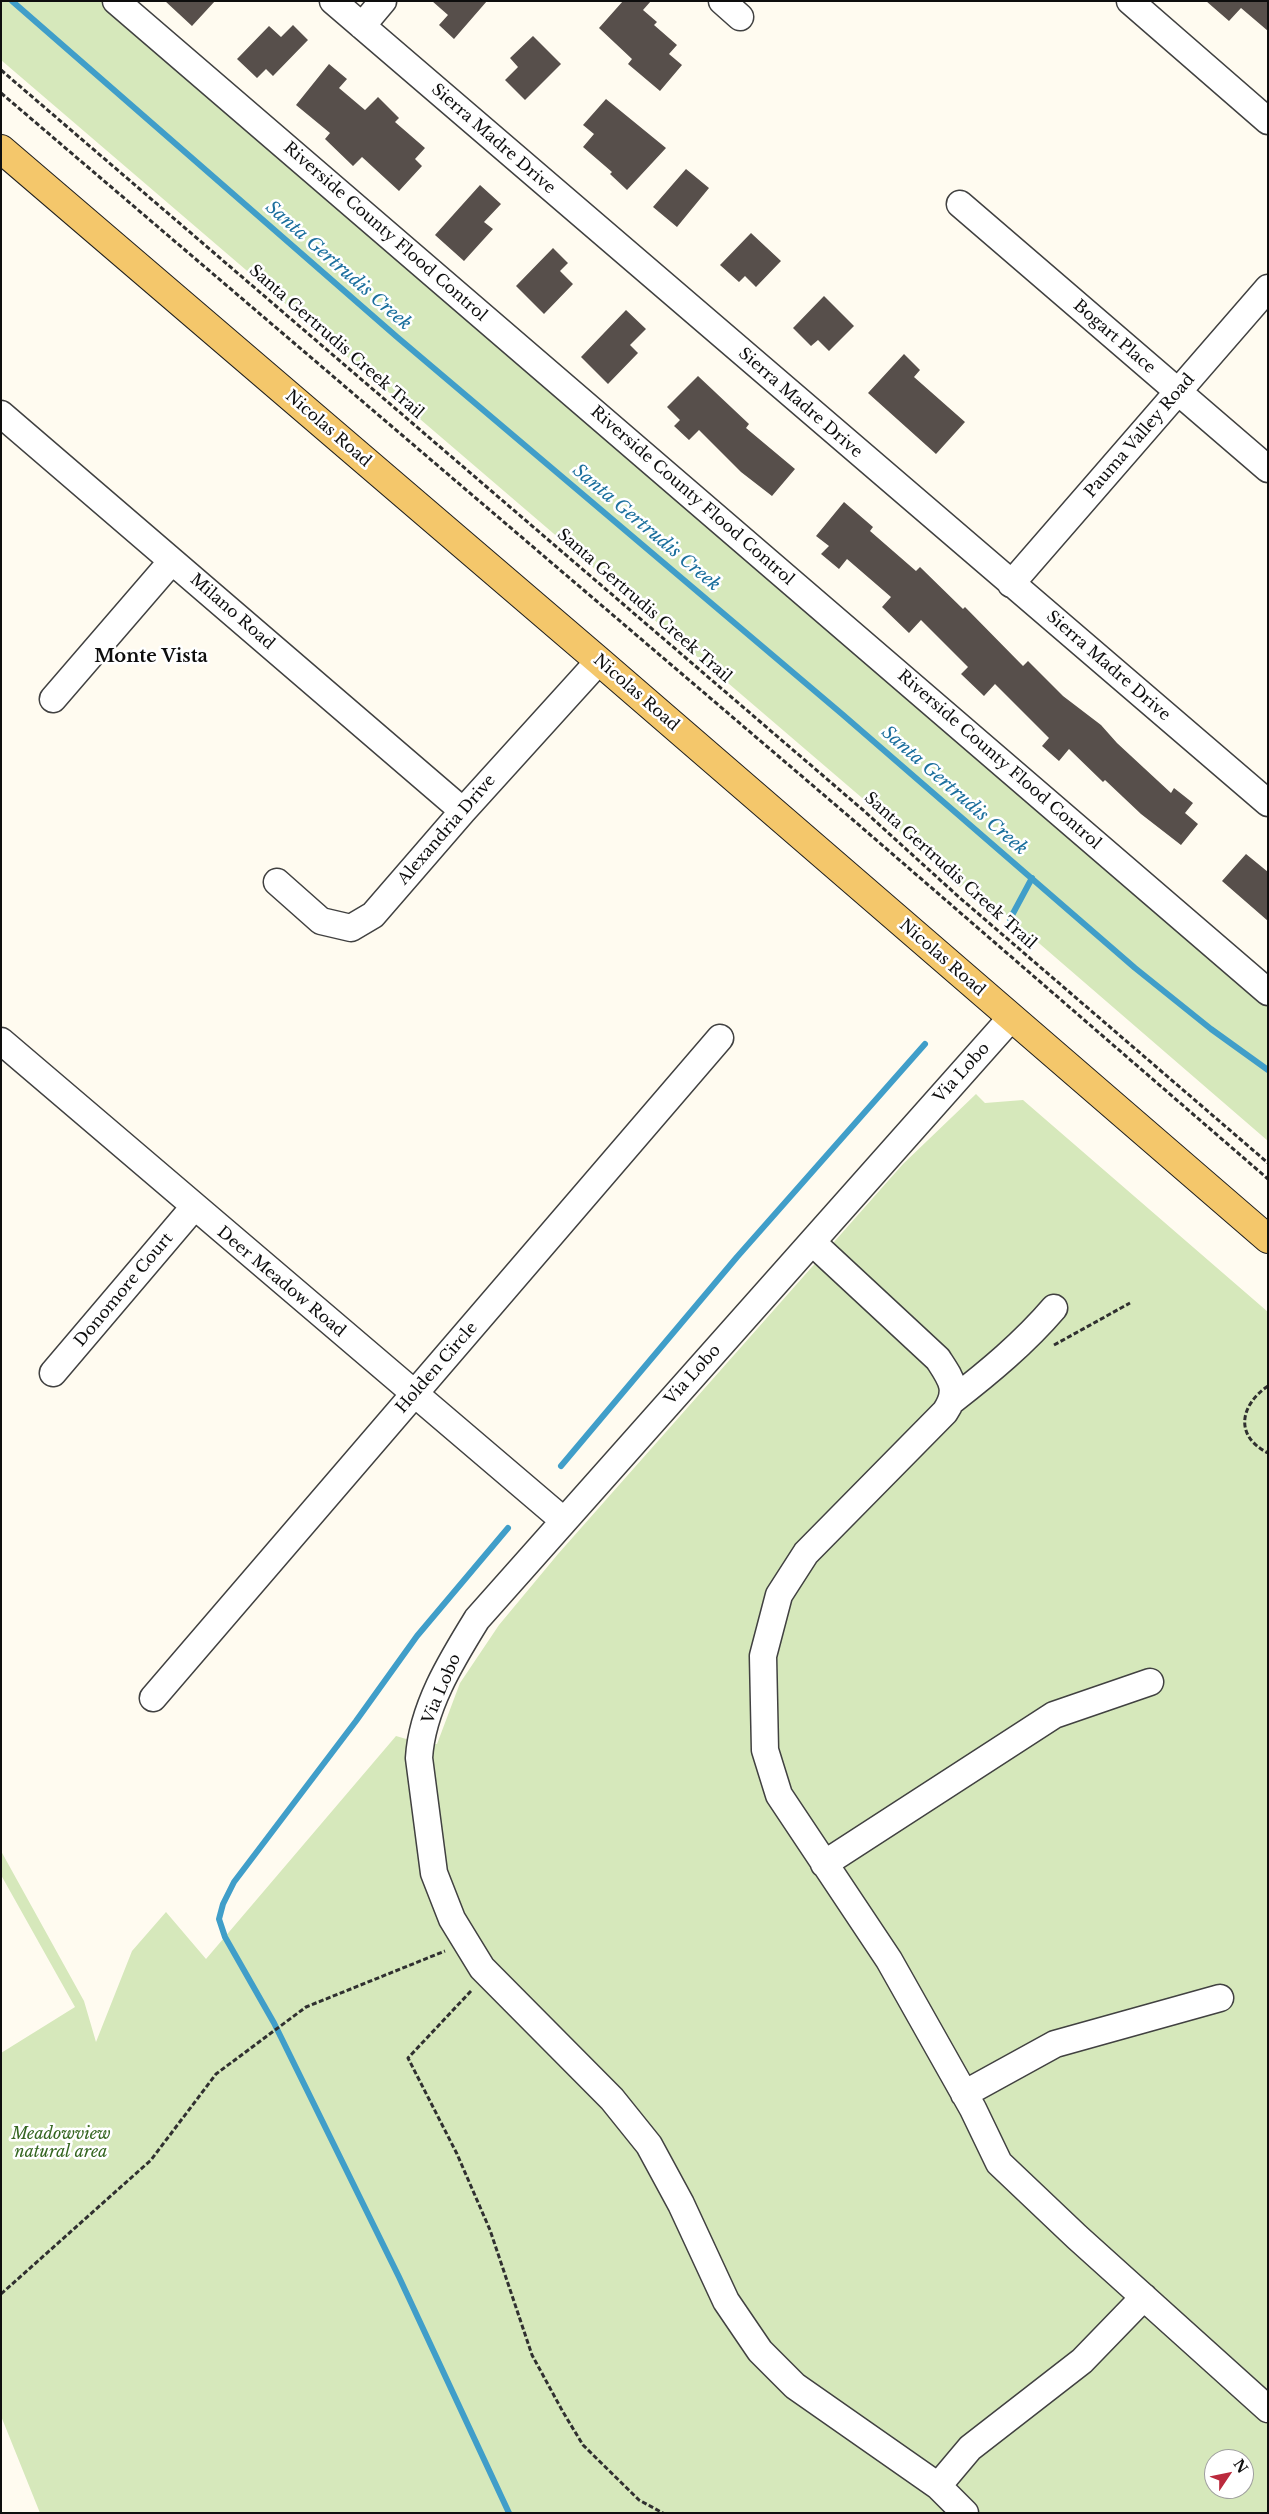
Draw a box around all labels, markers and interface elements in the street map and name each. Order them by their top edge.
street label: Sierra Madre Drive [427,80,559,198]
street label: Riverside County Flood Control [279,138,491,326]
water label: Santa Gertrudis Creek [261,197,415,335]
street label: Santa Gertrudis Creek Trail [245,261,427,423]
street label: Bogart Place [1069,296,1159,378]
street label: Sierra Madre Drive [734,344,866,462]
street label: Pauma Valley Road [1081,370,1199,502]
street label: Nicolas Road [281,387,375,471]
street label: Riverside County Flood Control [586,402,798,590]
water label: Santa Gertrudis Creek [568,460,724,596]
street label: Santa Gertrudis Creek Trail [553,525,735,687]
street label: Milano Road [186,570,278,654]
street label: Sierra Madre Drive [1042,607,1174,725]
district label: Monte Vista [94,646,208,668]
street label: Nicolas Road [589,651,683,735]
street label: Riverside County Flood Control [893,666,1105,854]
water label: Santa Gertrudis Creek [877,722,1031,860]
street label: Alexandria Drive [394,771,500,889]
street label: Santa Gertrudis Creek Trail [860,789,1040,953]
street label: Nicolas Road [895,916,989,1000]
street label: Via Lobo [930,1039,994,1107]
street label: Deer Meadow Road [213,1223,349,1341]
street label: Donomore Court [71,1229,177,1351]
street label: Holden Circle [392,1319,482,1417]
street label: Via Lobo [661,1341,725,1409]
street label: Via Lobo [419,1651,465,1727]
park label: Meadowview natural area [11,2124,111,2162]
north arrow [1204,2449,1254,2499]
text: N [1229,2456,1252,2477]

